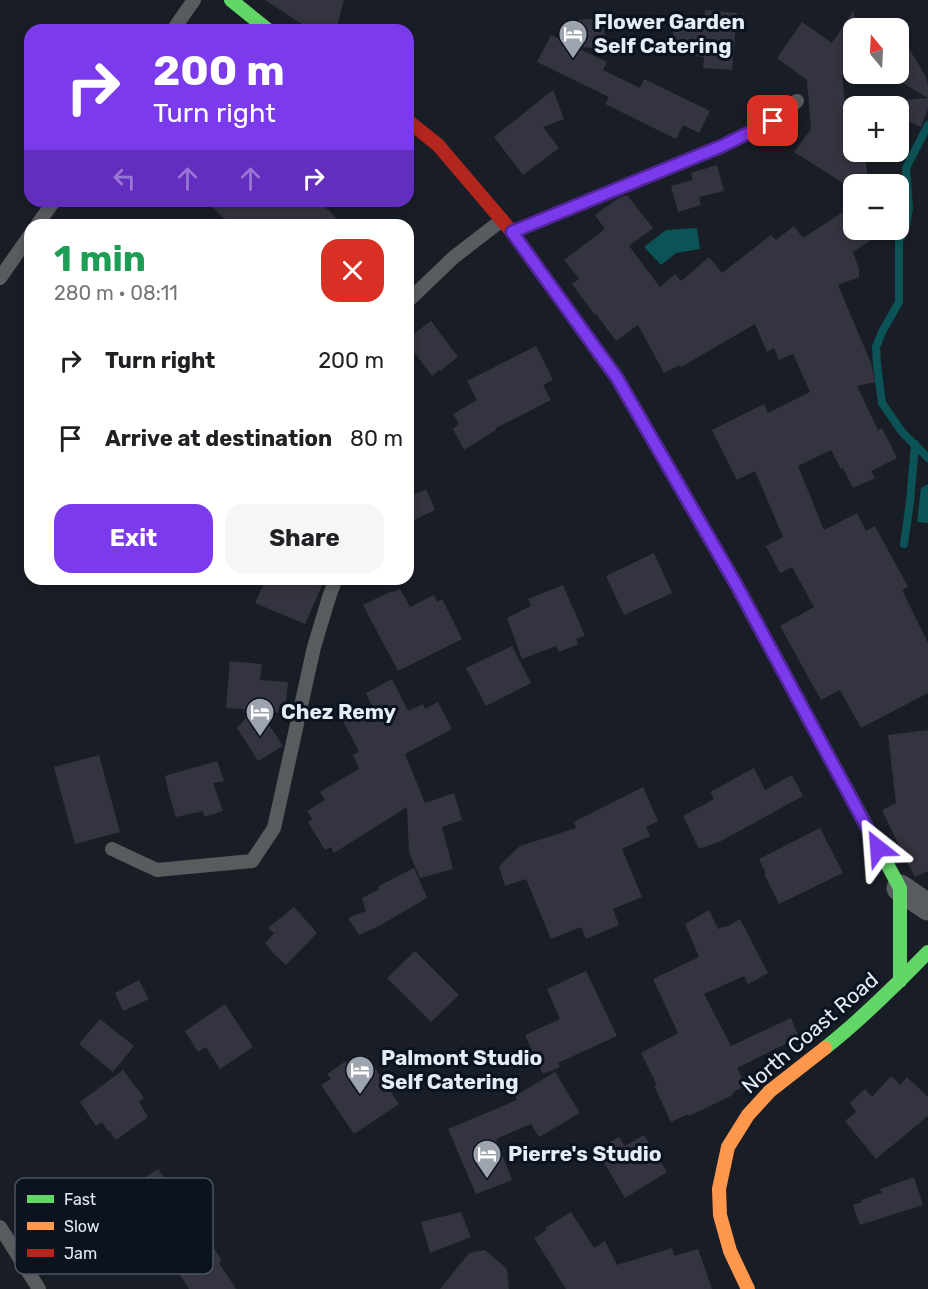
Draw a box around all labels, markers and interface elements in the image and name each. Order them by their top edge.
place label: Flower Garden Self Catering [594,9,745,58]
hotel icon: Flower Garden Self Catering [557,18,589,60]
north arrow [843,18,909,84]
map controls [843,18,909,240]
text: 200 m [153,46,285,96]
icon: right [54,48,132,126]
pin [747,95,798,146]
button: + [843,96,909,162]
text: Turn right [153,97,276,129]
icon: arrive [756,104,789,137]
icon: left [108,162,141,195]
icon: ahead [171,162,204,195]
icon: ahead [234,162,267,195]
icon: right [297,162,330,195]
button: − [843,174,909,240]
text: 1 min [54,237,146,280]
button: close [321,239,384,302]
text: 280 m · 08:11 [54,281,178,305]
icon: right [54,344,87,377]
text: Turn right [105,347,215,374]
text: 200 m [318,347,384,374]
icon: arrive [54,422,87,455]
text: Arrive at destination [105,425,332,452]
text: 80 m [350,425,403,452]
button: Exit [54,504,213,573]
button: Share [225,504,384,573]
hotel icon: Chez Remy [244,696,276,738]
place label: Chez Remy [281,699,397,724]
position arrow [846,816,910,880]
street label: North Coast Road [736,967,883,1099]
place label: Palmont Studio Self Catering [381,1045,542,1094]
hotel icon: Palmont Studio Self Catering [344,1054,376,1096]
hotel icon: Pierre's Studio [471,1138,503,1180]
place label: Pierre's Studio [508,1141,662,1166]
legend [15,1178,213,1274]
text: Fast [64,1190,96,1209]
text: Slow [64,1217,100,1236]
text: Jam [64,1244,97,1263]

